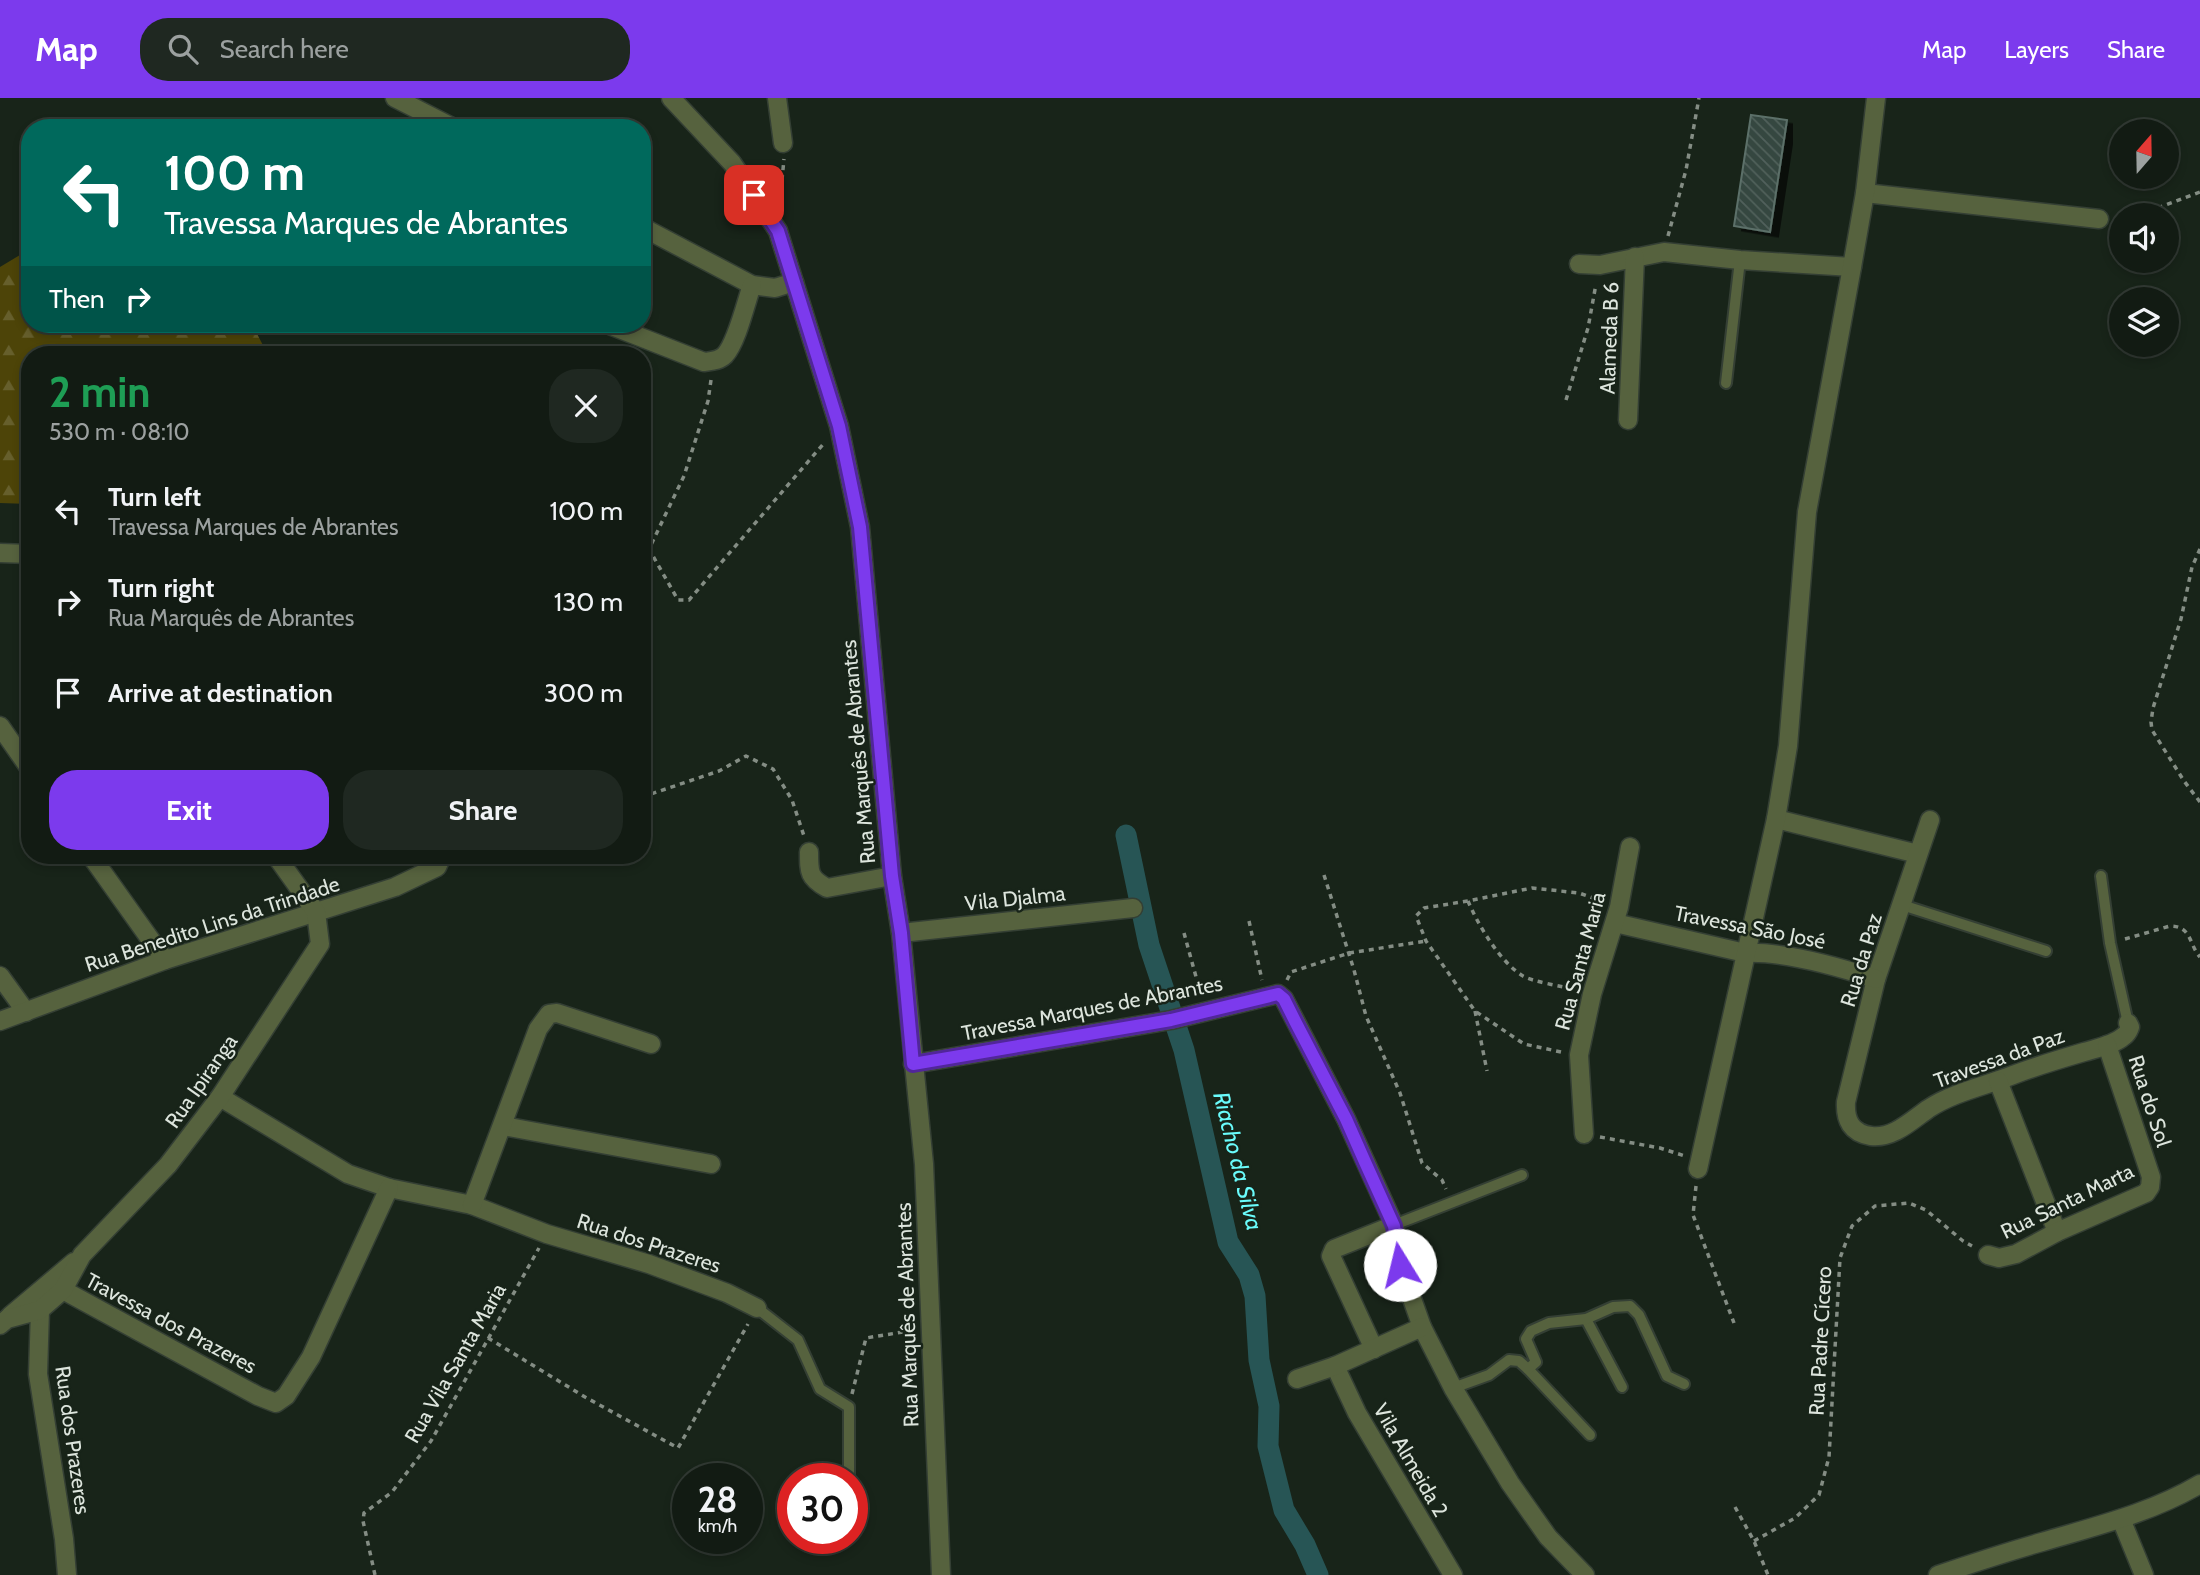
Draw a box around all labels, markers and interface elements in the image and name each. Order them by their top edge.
search box [140,18,630,81]
text: Map [35,29,98,69]
icon: search [164,30,202,68]
text: Search here [220,33,349,65]
text: Map [1922,35,1966,64]
text: Layers [2004,35,2069,64]
text: Share [2107,35,2165,64]
north arrow [2109,119,2179,189]
map controls [2109,119,2179,357]
text: 100 m [164,143,305,202]
icon: left [49,147,140,238]
pin [724,165,784,225]
icon: arrive [735,176,773,214]
text: Travessa Marques de Abrantes [164,203,568,242]
button: sound [2109,203,2179,273]
icon: right [119,280,157,318]
street label: Alameda B 6 [1595,281,1623,395]
text: Then [49,283,105,315]
button: layers [2109,287,2179,357]
text: 2 min [49,366,150,418]
button: close [549,369,623,443]
text: 530 m · 08:10 [49,418,189,446]
text: Turn left [108,481,201,513]
icon: left [49,492,87,530]
text: 100 m [550,495,623,527]
text: Travessa Marques de Abrantes [108,513,398,541]
text: Turn right [108,572,214,604]
icon: right [49,583,87,621]
text: 130 m [554,586,623,618]
text: Rua Marquês de Abrantes [108,604,354,632]
street label: Rua Marquês de Abrantes [836,639,880,865]
icon: arrive [49,674,87,712]
text: Arrive at destination [108,677,333,709]
text: 300 m [544,677,623,709]
button: Exit [49,770,329,850]
button: Share [343,770,623,850]
street label: Rua Benedito Lins da Trindade [82,871,343,977]
street label: Vila Djalma [963,880,1067,917]
street label: Rua Santa Maria [1550,889,1610,1033]
street label: Travessa São José [1672,900,1828,954]
street label: Rua da Paz [1835,910,1887,1010]
street label: Travessa Marques de Abrantes [959,970,1225,1046]
street label: Travessa da Paz [1930,1023,2068,1093]
street label: Rua Ipiranga [160,1029,242,1133]
street label: Rua do Sol [2123,1052,2177,1150]
water label: Riacho da Silva [1207,1089,1269,1233]
street label: Rua Santa Marta [1996,1158,2138,1244]
street label: Rua Marquês de Abrantes [891,1202,923,1428]
street label: Rua dos Prazeres [574,1208,724,1278]
position arrow [1363,1228,1437,1302]
street label: Rua Padre Cícero [1804,1266,1836,1416]
street label: Travessa dos Prazeres [81,1267,261,1379]
street label: Rua Vila Santa Maria [399,1279,511,1447]
street label: Rua dos Prazeres [50,1364,96,1516]
street label: Vila Almeida 2 [1368,1399,1454,1521]
speed limit sign: 30 [777,1463,868,1554]
text: 28 [698,1478,737,1521]
text: km/h [698,1515,737,1537]

